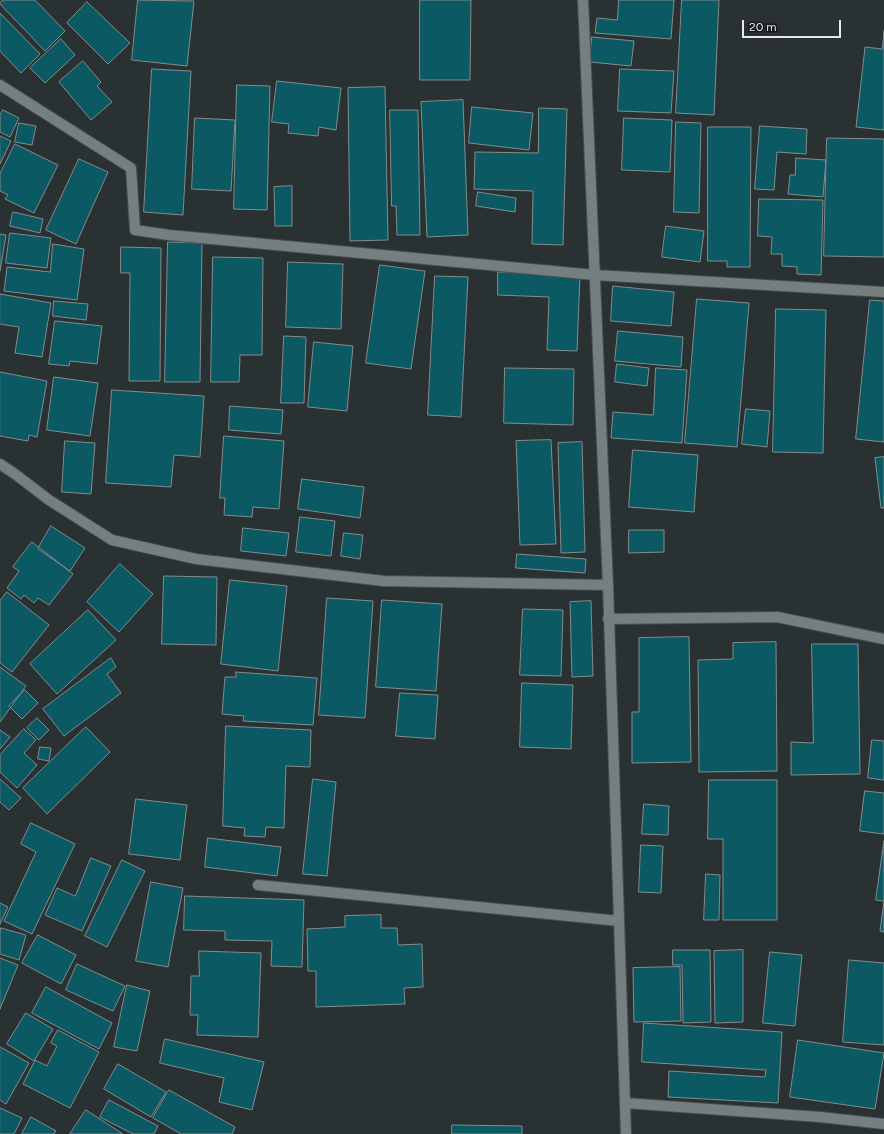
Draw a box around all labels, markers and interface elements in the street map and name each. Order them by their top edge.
scale bar [744,12,843,38]
text: 20 m [749,20,777,34]

